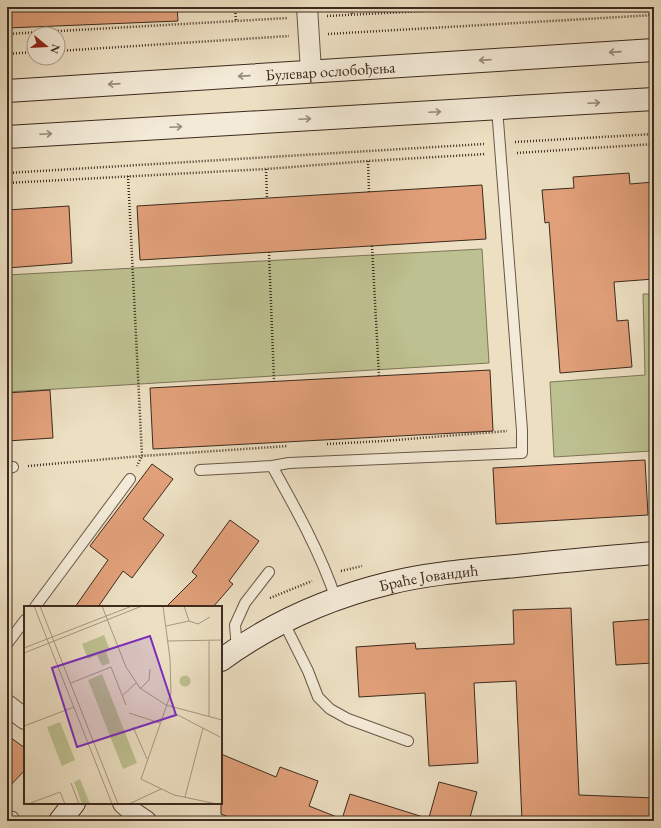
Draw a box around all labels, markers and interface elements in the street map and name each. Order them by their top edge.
north arrow [26,26,66,66]
text: N [47,43,64,56]
one-way arrow [609,49,622,56]
street label: Булевар ослобођења [265,56,397,86]
one-way arrow [479,57,492,64]
one-way arrow [238,72,251,79]
one-way arrow [108,80,121,87]
one-way arrow [587,99,600,106]
one-way arrow [428,108,441,115]
one-way arrow [299,116,312,123]
one-way arrow [169,123,182,131]
one-way arrow [39,131,52,138]
street label: Браће Јовандић [377,560,479,596]
inset map [24,606,222,804]

